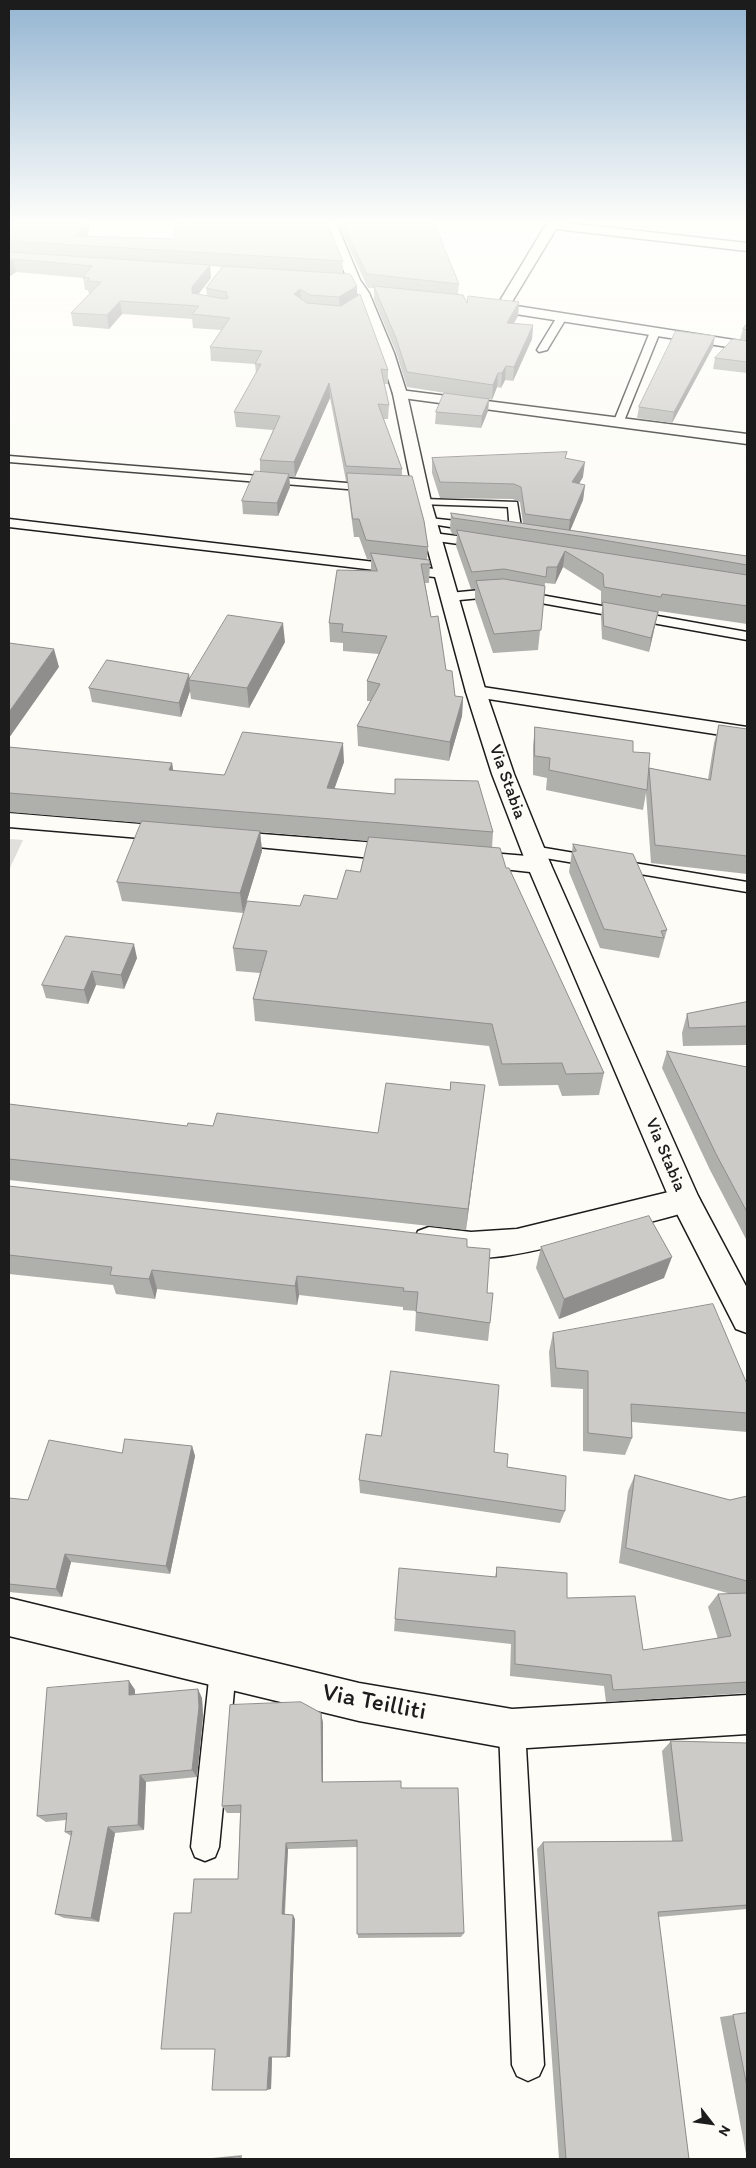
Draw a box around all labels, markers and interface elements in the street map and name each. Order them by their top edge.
street label: Via Stabia [484,742,530,822]
street label: Via Stabia [640,1115,690,1195]
street label: Via Teilliti [319,1678,429,1728]
north arrow [686,2098,736,2148]
text: N [715,2122,734,2139]

